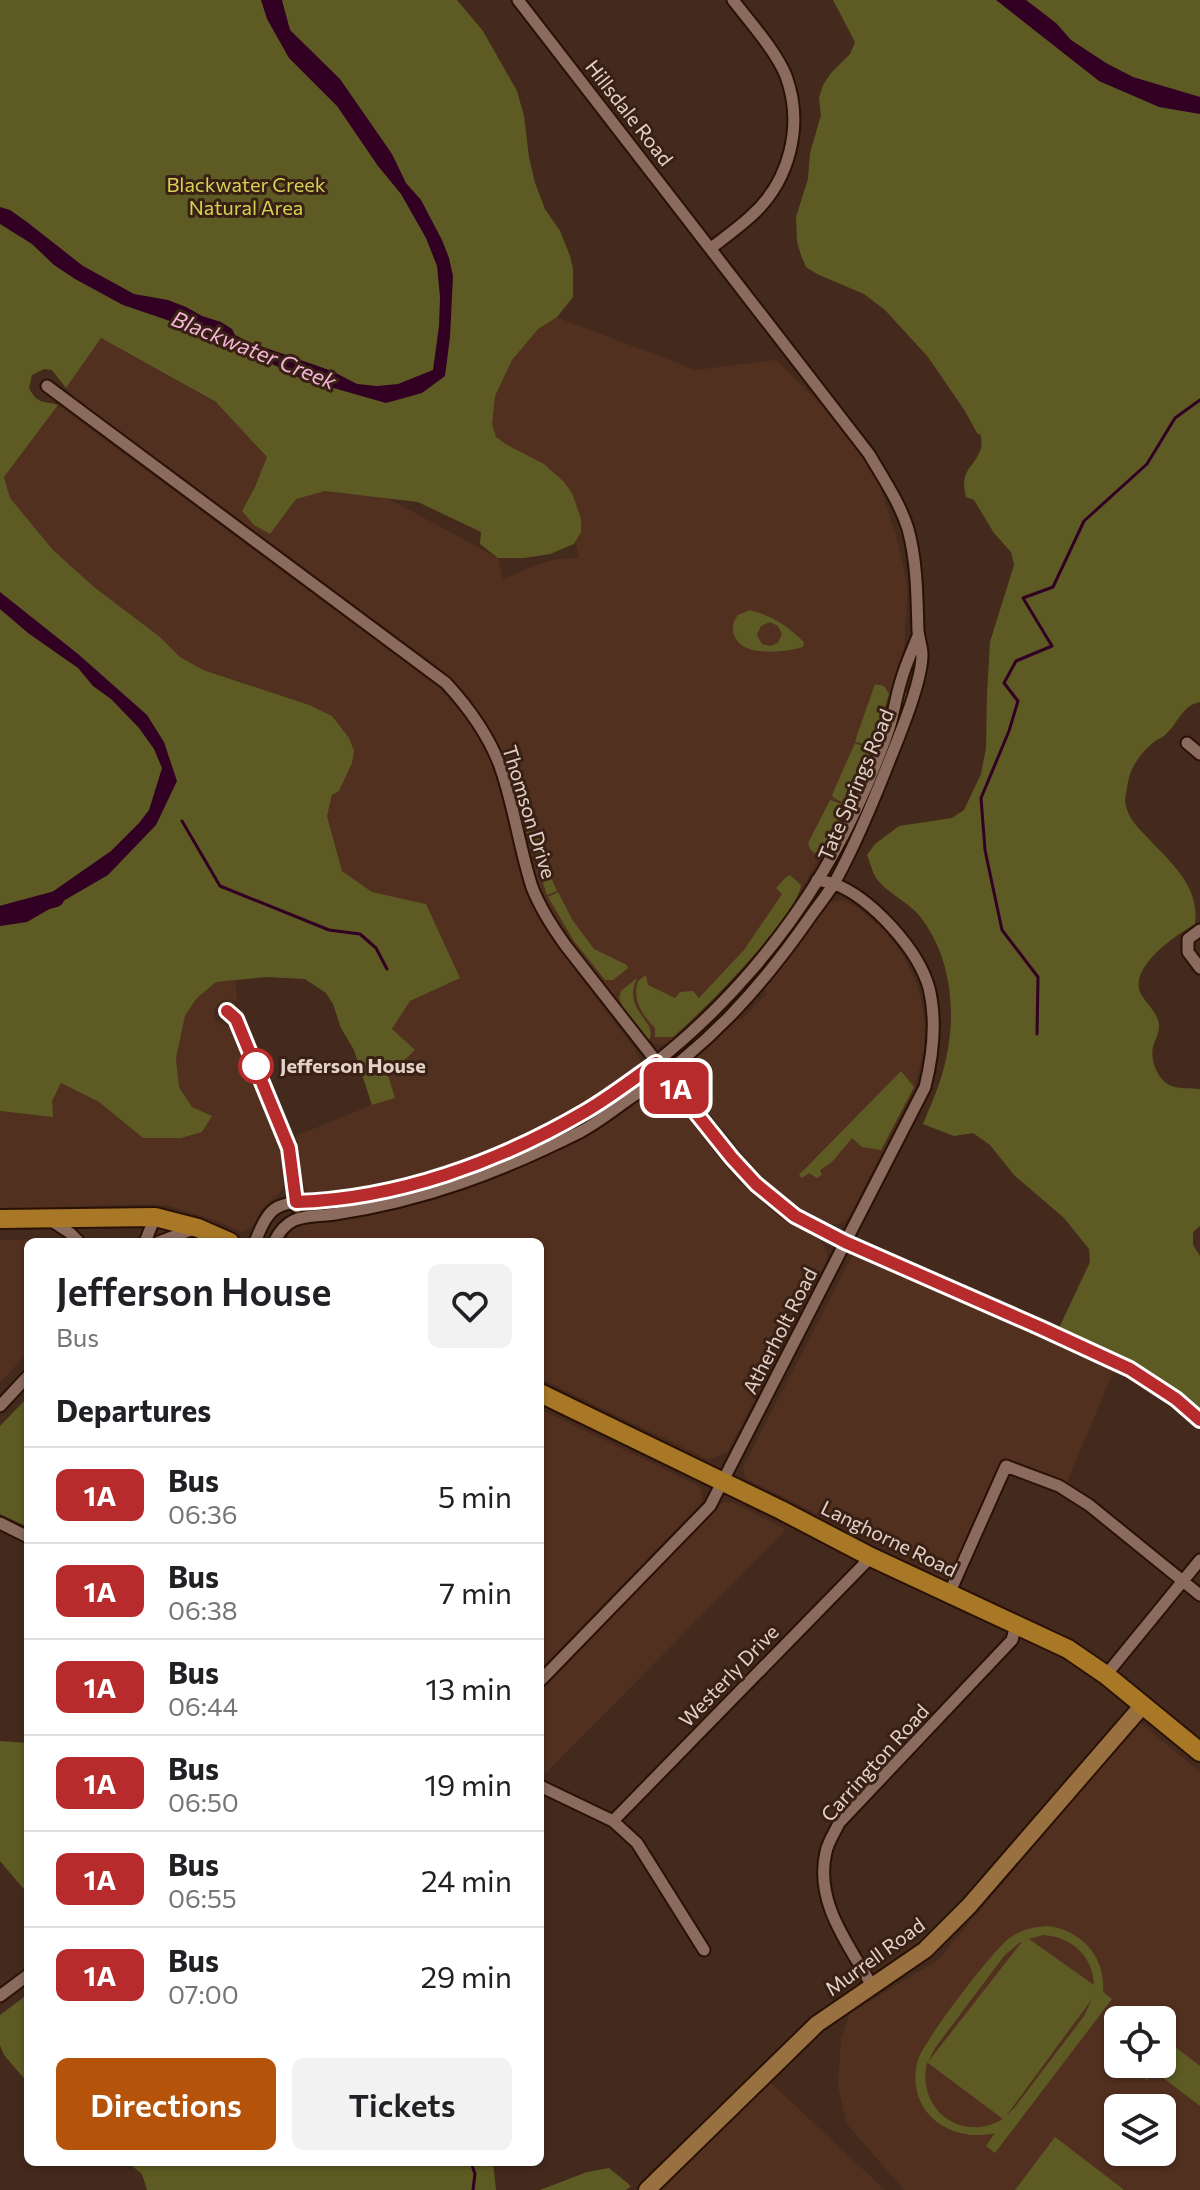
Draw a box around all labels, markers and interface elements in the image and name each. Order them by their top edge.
street label: Hillsdale Road [581,55,679,170]
park label: Blackwater Creek Natural Area [166,172,326,219]
water label: Blackwater Creek [168,304,341,395]
street label: Tate Springs Road [812,705,898,864]
street label: Thomson Drive [498,742,562,881]
marker: Jefferson House [239,1049,273,1083]
place label: Jefferson House [280,1053,426,1077]
line badge: 1A [640,1062,712,1114]
text: 1A [660,1071,692,1105]
street label: Atherholt Road [737,1263,821,1398]
button: heart [428,1264,512,1348]
text: Jefferson House [56,1267,331,1314]
text: Bus [56,1321,99,1352]
text: Departures [56,1391,211,1428]
text: Bus [168,1461,219,1498]
text: 5 min [438,1477,512,1514]
text: 1A [84,1478,116,1512]
street label: Langhorne Road [818,1495,961,1581]
text: 06:36 [168,1498,238,1529]
text: Bus [168,1557,219,1594]
text: 7 min [439,1573,512,1610]
text: 1A [84,1574,116,1608]
text: 06:38 [168,1594,238,1625]
street label: Westerly Drive [674,1619,783,1731]
text: Bus [168,1653,219,1690]
text: 13 min [425,1669,512,1706]
text: 1A [84,1670,116,1704]
text: 06:44 [168,1690,238,1721]
street label: Carrington Road [815,1699,933,1826]
text: Bus [168,1749,219,1786]
text: 19 min [424,1765,512,1802]
text: 1A [84,1766,116,1800]
text: 06:50 [168,1786,239,1817]
text: Bus [168,1845,219,1882]
text: 24 min [421,1861,512,1898]
text: 1A [84,1862,116,1896]
text: 06:55 [168,1882,237,1913]
street label: Murrell Road [820,1912,929,2000]
text: Bus [168,1941,219,1978]
text: 29 min [420,1957,512,1994]
text: 1A [84,1958,116,1992]
text: 07:00 [168,1978,239,2009]
map controls [1104,2006,1176,2166]
button: locate [1104,2006,1176,2078]
button: Directions [56,2058,276,2150]
button: Tickets [292,2058,512,2150]
button: layers [1104,2094,1176,2166]

